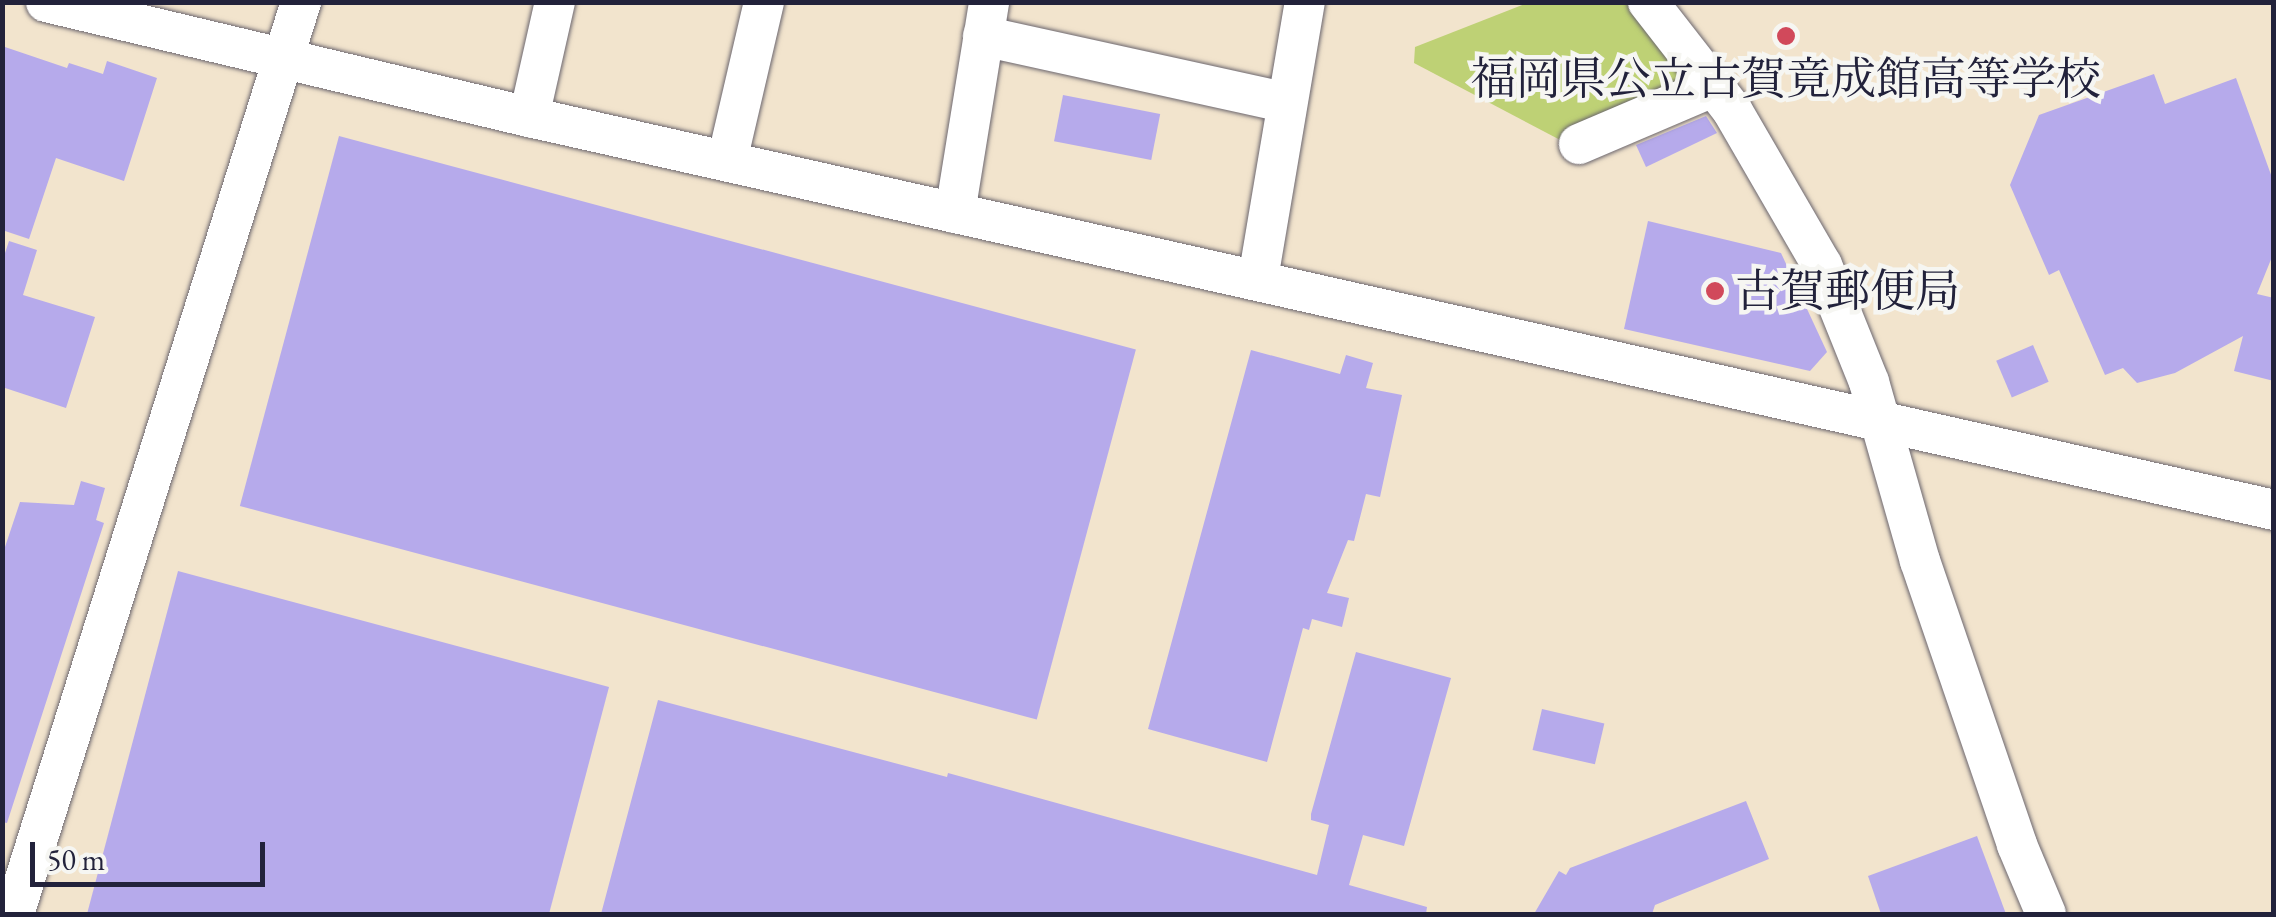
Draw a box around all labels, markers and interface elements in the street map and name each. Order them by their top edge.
marker: 福岡県公立古賀竟成館高等学校 [1775,25,1797,47]
place label: 福岡県公立古賀竟成館高等学校 [1471,52,2101,106]
place label: 古賀郵便局 [1735,264,1960,318]
marker: 古賀郵便局 [1704,280,1726,302]
scale bar [35,822,270,884]
text: 50 m [47,840,105,879]

